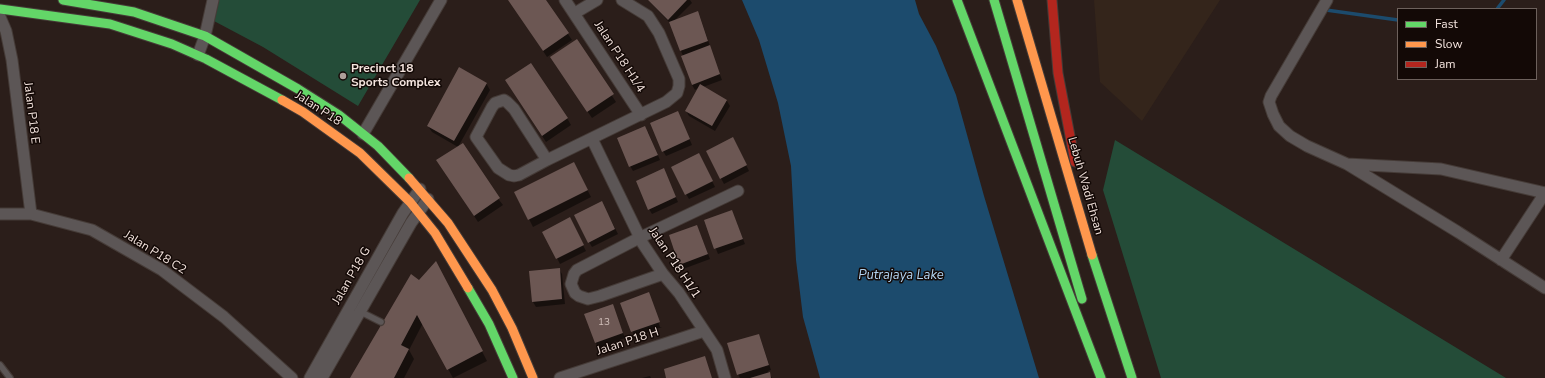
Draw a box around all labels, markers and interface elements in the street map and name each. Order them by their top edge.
legend [1397,8,1537,80]
text: Fast [1435,16,1458,32]
street label: Jalan P18 H1/4 [591,19,647,95]
text: Slow [1435,36,1463,52]
text: Jam [1435,56,1456,72]
place label: Precinct 18 Sports Complex [351,62,441,90]
marker: Precinct 18 Sports Complex [338,71,348,81]
street label: Jalan P18 E [20,81,42,145]
street label: Jalan P18 [292,89,344,129]
street label: Lebuh Wadi Ehsan [1064,135,1106,237]
street label: Jalan P18 H1/1 [645,225,703,301]
street label: Jalan P18 C2 [121,228,189,278]
street label: Jalan P18 G [330,245,374,307]
water label: Putrajaya Lake [858,268,944,284]
house number: 13 [598,317,610,329]
street label: Jalan P18 H [595,325,661,359]

